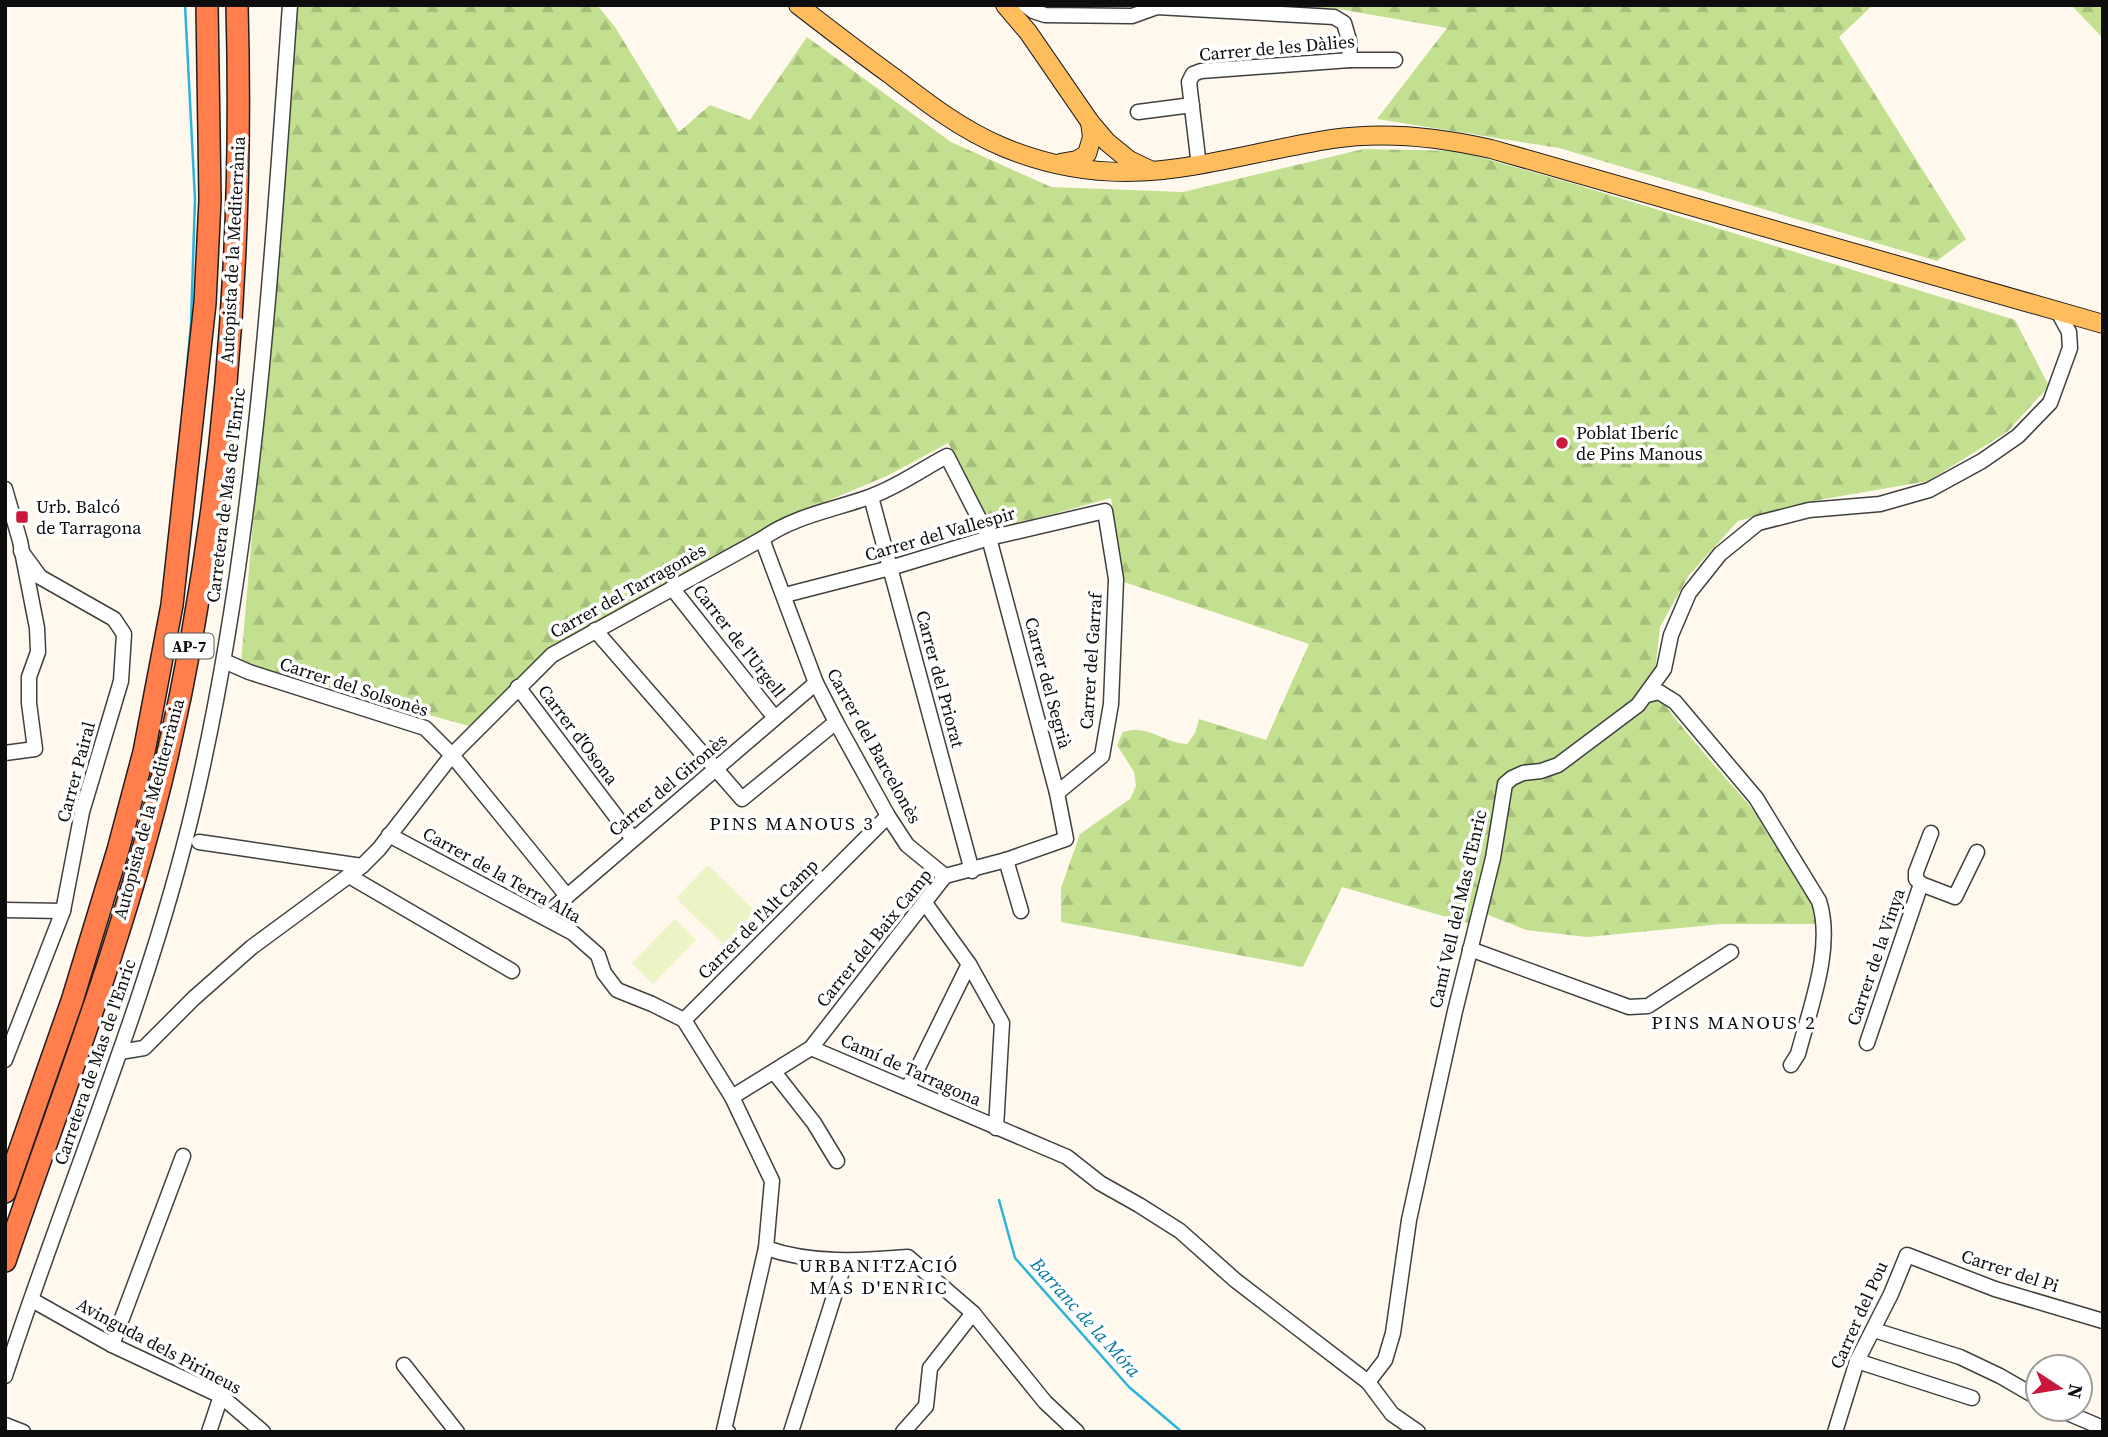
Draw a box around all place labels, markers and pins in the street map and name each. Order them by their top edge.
place label: Poblat Iberíc de Pins Manous [1576,420,1703,466]
marker: Poblat Iberíc de Pins Manous [1554,435,1570,451]
place label: Urb. Balcó de Tarragona [36,494,142,540]
marker: Urb. Balcó de Tarragona [14,509,30,525]

